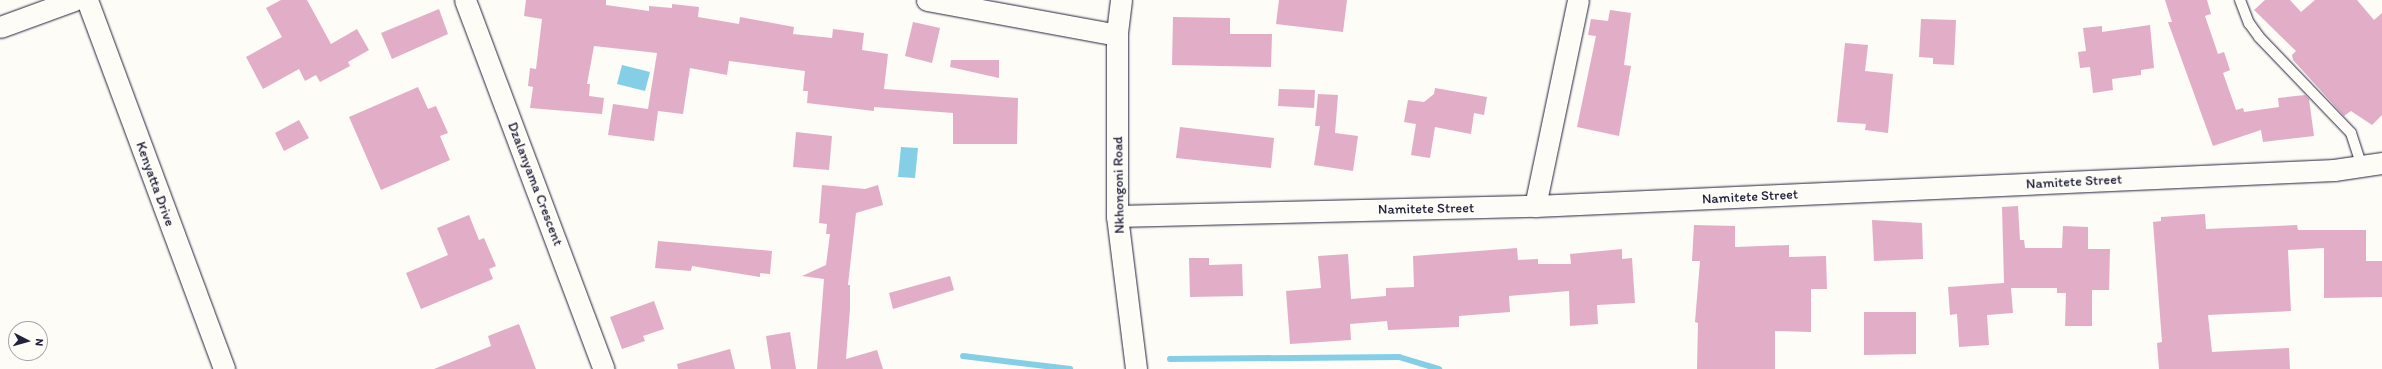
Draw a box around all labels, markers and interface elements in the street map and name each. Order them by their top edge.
street label: Dzalanyama Crescent [504,120,566,248]
street label: Nkhongoni Road [1110,136,1128,234]
street label: Kenyatta Drive [132,139,178,229]
street label: Namitete Street [2026,171,2122,193]
street label: Namitete Street [1702,186,1798,208]
street label: Namitete Street [1378,200,1474,218]
north arrow [8,321,48,361]
text: N [33,338,46,347]

